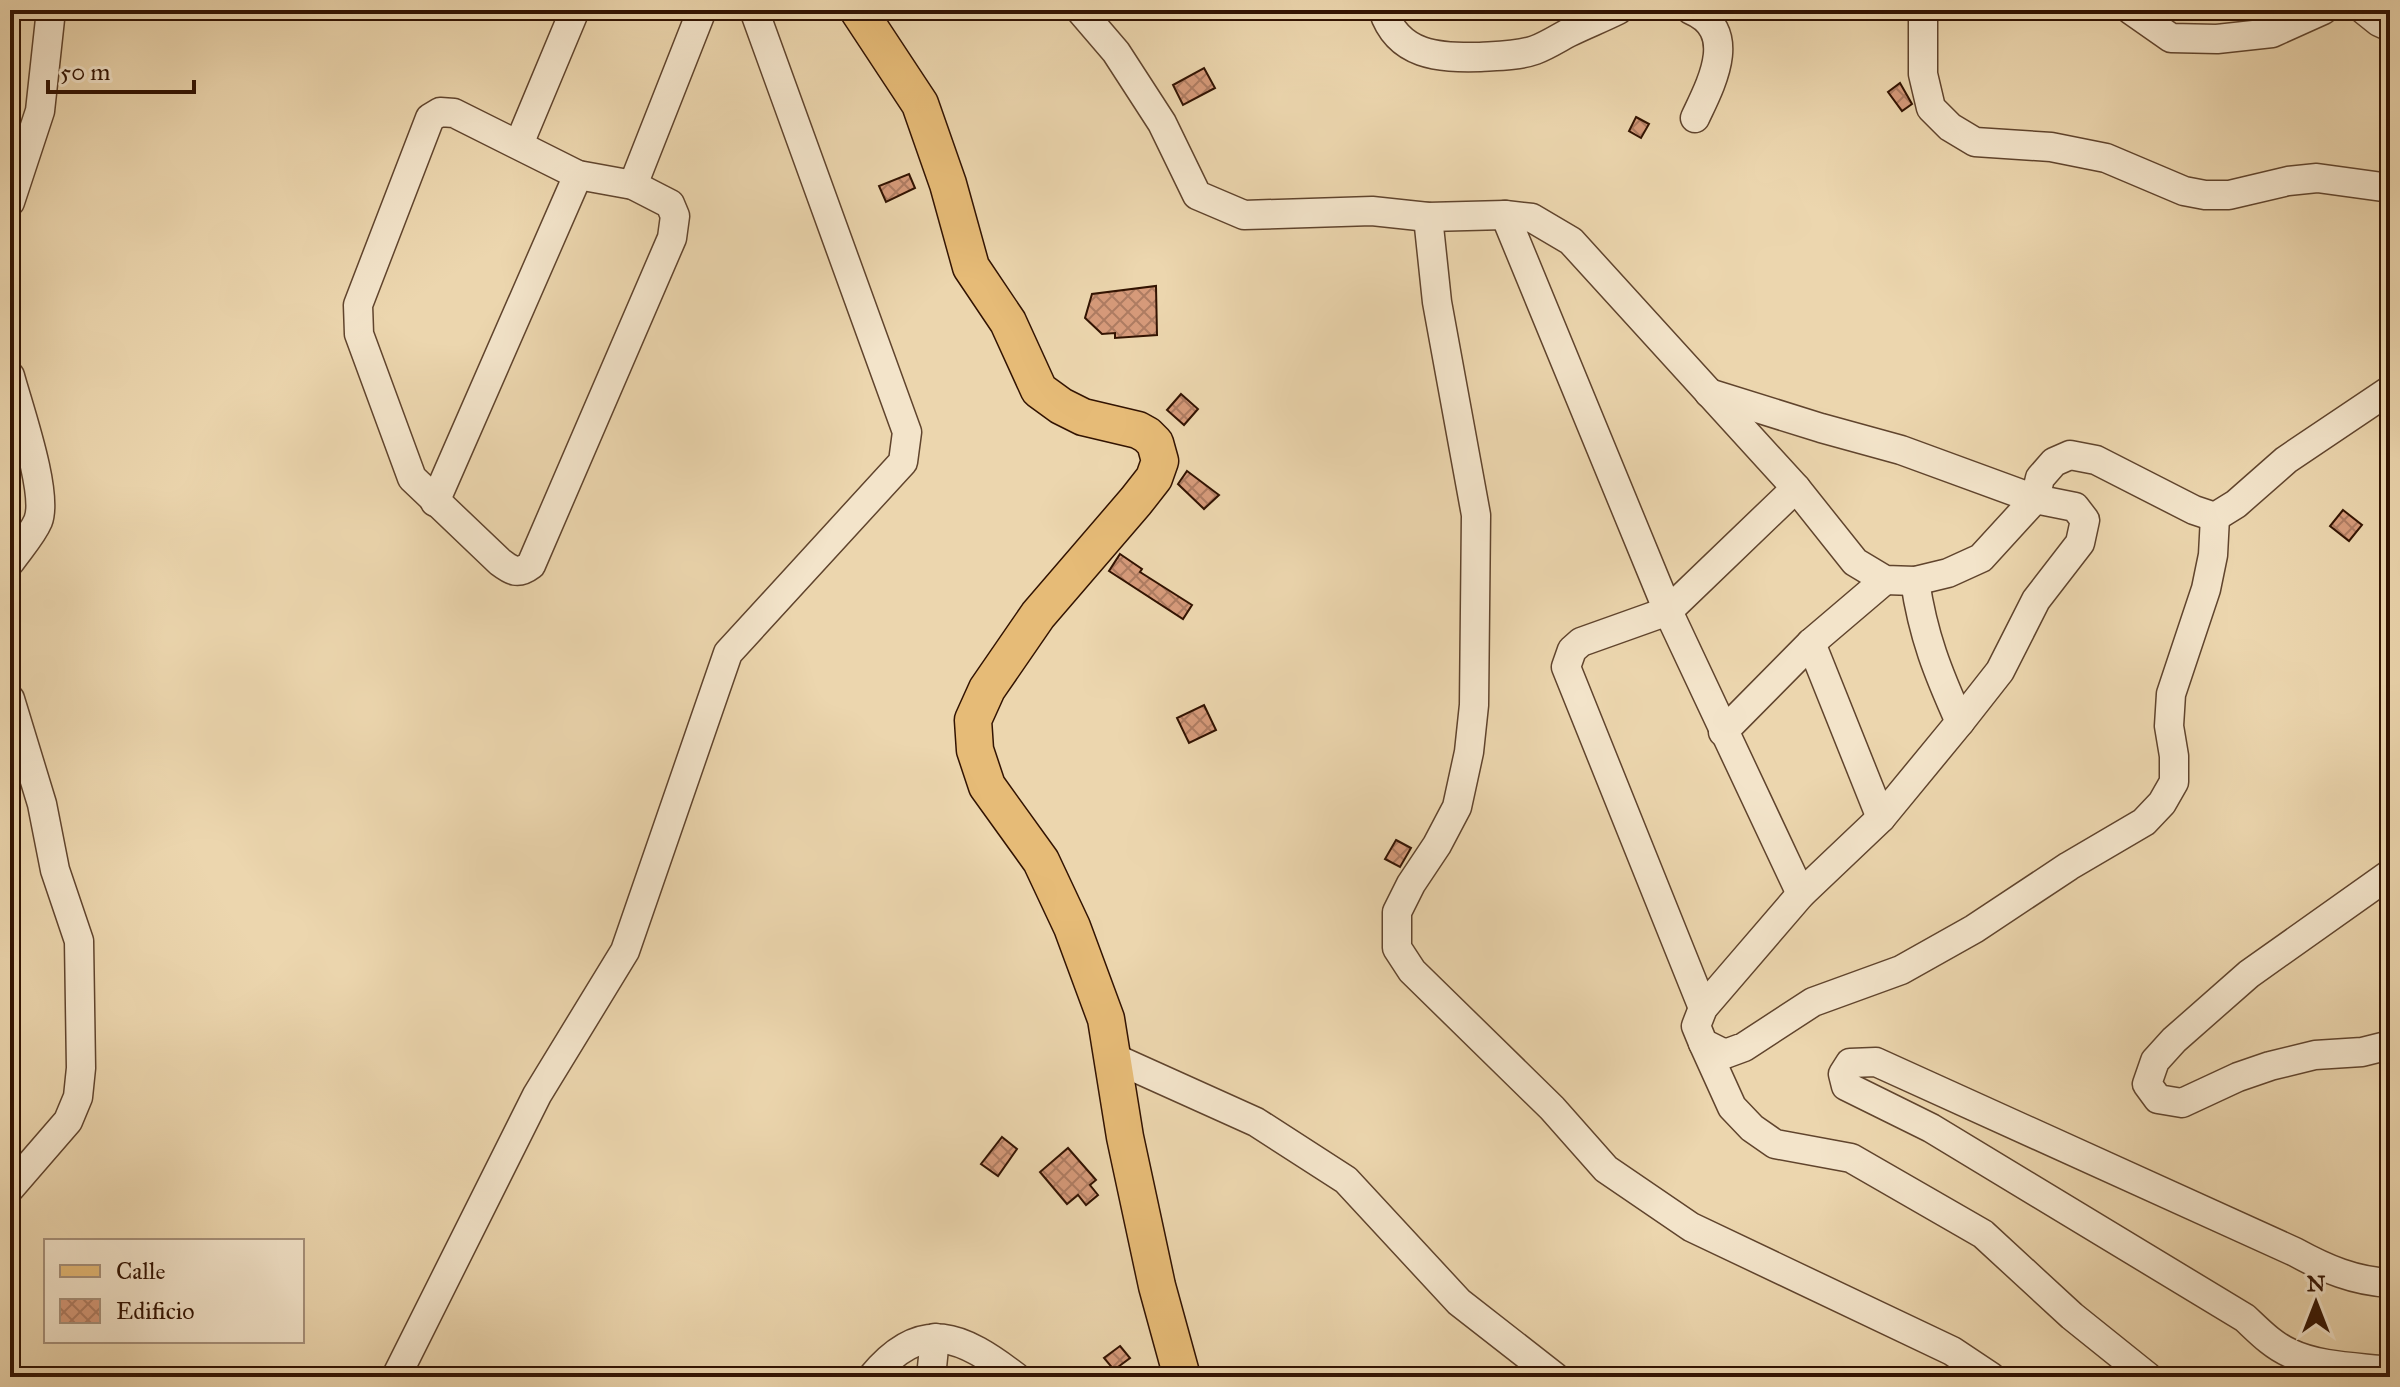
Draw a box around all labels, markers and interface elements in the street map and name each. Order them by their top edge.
scale bar [48,44,194,94]
text: 50 m [60,57,110,87]
legend [44,1239,304,1343]
text: Calle [116,1256,165,1286]
north arrow [2276,1263,2356,1343]
text: N [2307,1270,2326,1297]
text: Edificio [116,1296,195,1326]

